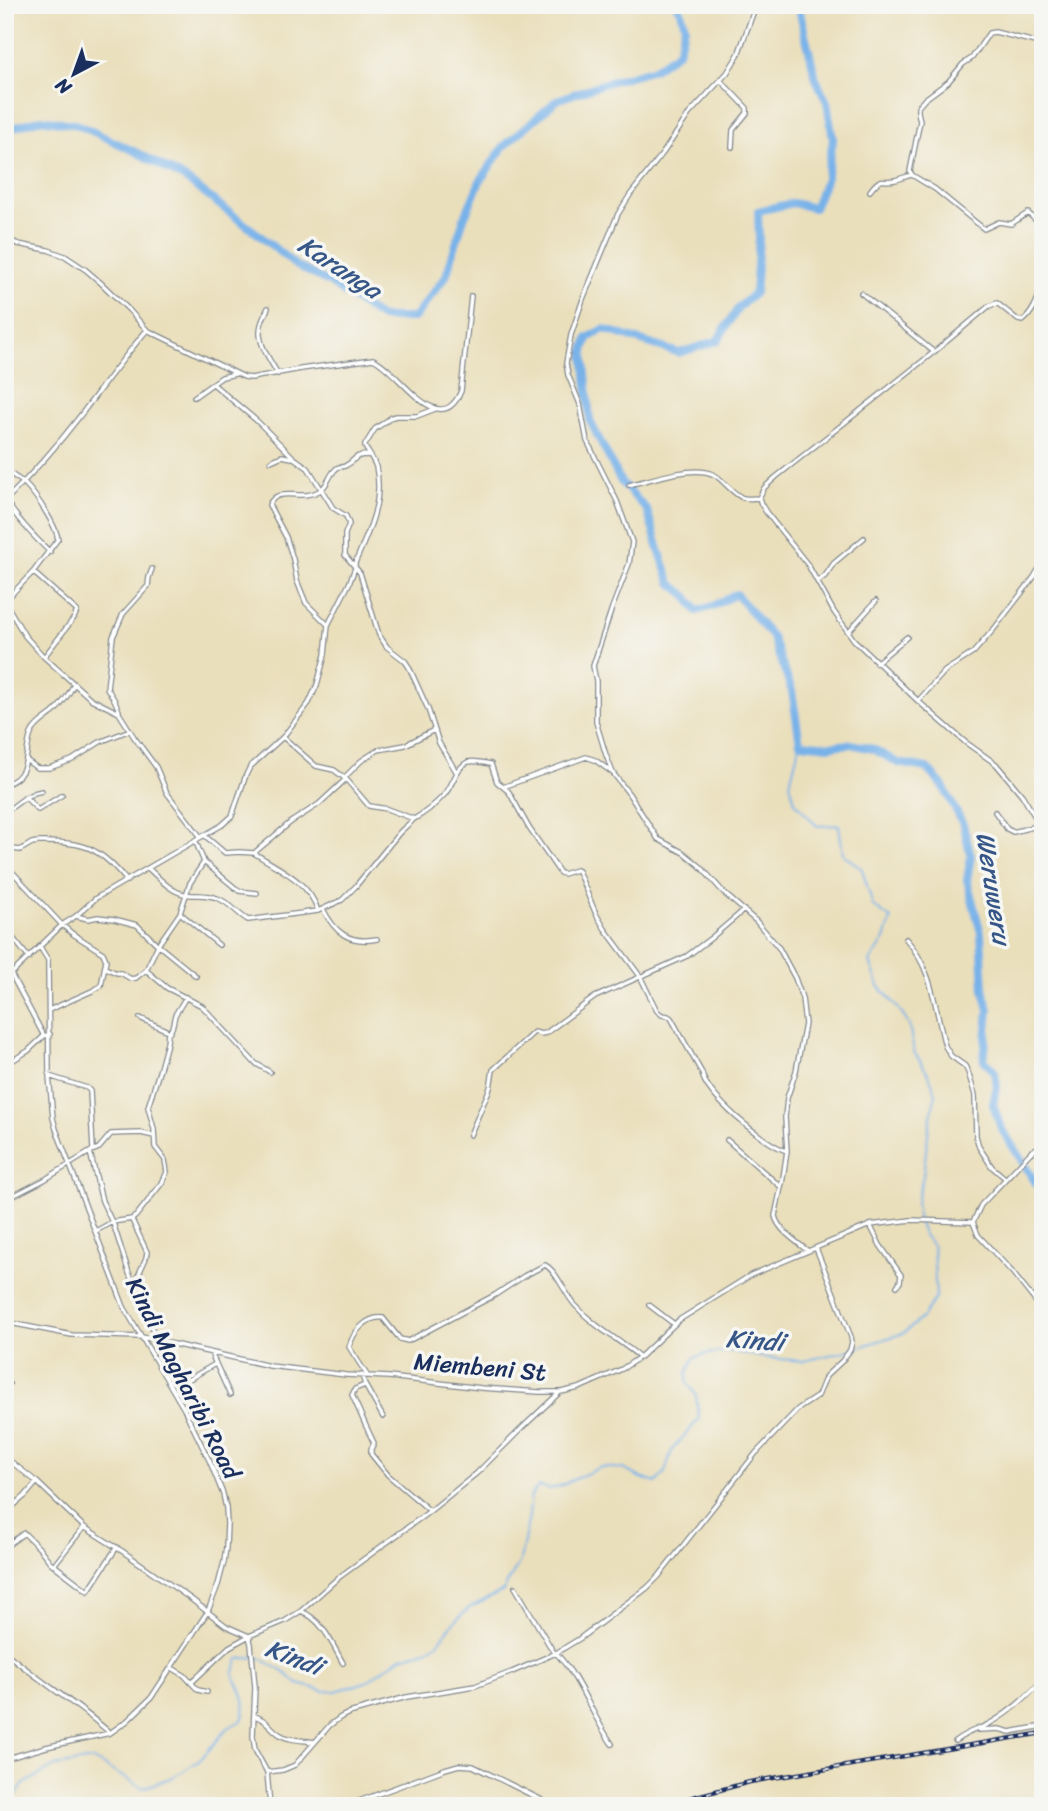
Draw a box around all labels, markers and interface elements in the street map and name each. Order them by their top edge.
north arrow [38,38,108,108]
text: N [47,69,80,104]
water label: Karanga [289,222,394,313]
water label: Weruweru [962,829,1026,950]
street label: Kindi Magharibi Road [114,1269,253,1489]
water label: Kindi [725,1315,790,1365]
street label: Miembeni St [412,1340,548,1394]
water label: Kindi [259,1625,334,1691]

